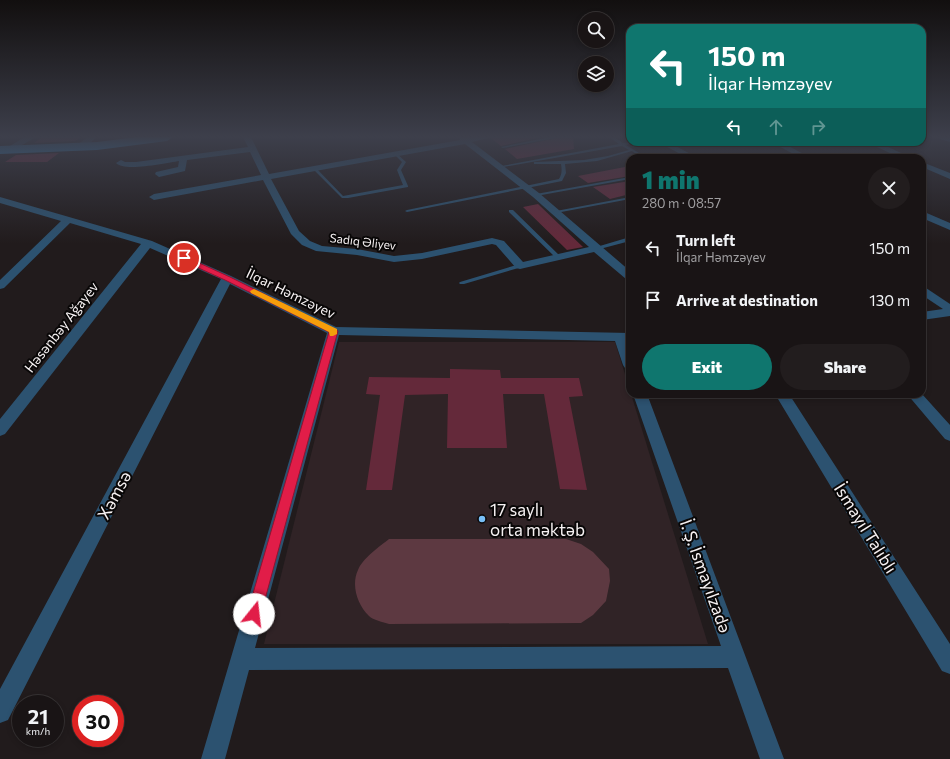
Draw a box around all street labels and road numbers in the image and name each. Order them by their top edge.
street label: Sadıq Əliyev [329,230,397,252]
street label: İlqar Həmzəyev [244,264,338,322]
street label: Həsənbəy Ağayev [20,278,102,376]
street label: Xəmsə [93,467,135,523]
street label: İsmayıl Talıblı [830,479,902,577]
street label: İ. Ş. İsmayılzadə [676,517,736,635]

